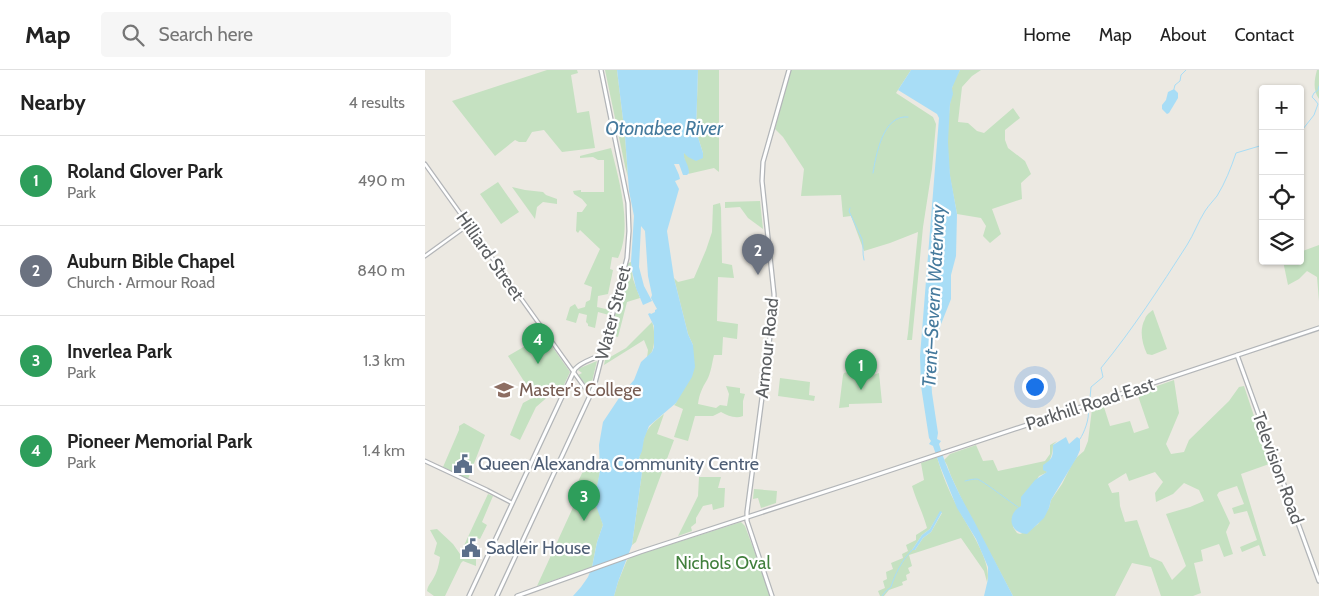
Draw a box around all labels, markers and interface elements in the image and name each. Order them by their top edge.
search box [101,12,451,57]
text: Map [25,20,71,49]
icon: search [119,21,147,49]
text: Search here [159,23,253,46]
text: Home [1023,24,1071,46]
text: Map [1099,24,1132,46]
text: About [1160,24,1206,46]
text: Contact [1234,24,1294,46]
map controls [1259,85,1304,265]
button: + [1259,85,1304,130]
text: Nearby [20,90,86,115]
text: 4 results [348,93,405,112]
water label: Otonabee River [605,117,724,140]
button: − [1259,130,1304,175]
text: Roland Glover Park [67,160,223,183]
text: 1 [33,171,39,190]
text: 490 m [358,171,405,190]
button: locate [1259,175,1304,220]
text: Park [67,183,96,202]
water label: Trent–Severn Waterway [917,203,950,388]
street label: Hilliard Street [451,207,529,305]
button: layers [1259,220,1304,265]
pin: 2 [742,234,774,275]
text: Auburn Bible Chapel [67,250,235,273]
text: 2 [32,261,40,280]
text: 840 m [357,261,405,280]
street label: Water Street [591,264,635,362]
text: Church · Armour Road [67,273,215,292]
street label: Armour Road [751,297,783,399]
pin: 4 [522,323,554,364]
text: Inverlea Park [67,340,172,363]
pin: 1 [845,349,877,390]
text: 3 [32,351,40,370]
text: 1.3 km [363,351,405,370]
text: Park [67,363,96,382]
street label: Parkhill Road East [1023,373,1157,435]
your location [1022,374,1048,400]
school or university icon: Master's College [493,379,515,401]
place label: Master's College [519,379,641,401]
street label: Television Road [1248,409,1308,527]
text: Pioneer Memorial Park [67,430,253,453]
text: 4 [31,441,41,460]
text: 1.4 km [362,441,405,460]
text: Park [67,453,96,472]
public building icon: Queen Alexandra Community Centre [452,453,474,475]
place label: Queen Alexandra Community Centre [478,453,759,475]
pin: 3 [568,480,600,521]
public building icon: Sadleir House [460,537,482,559]
place label: Sadleir House [486,537,591,559]
park label: Nichols Oval [675,552,771,574]

